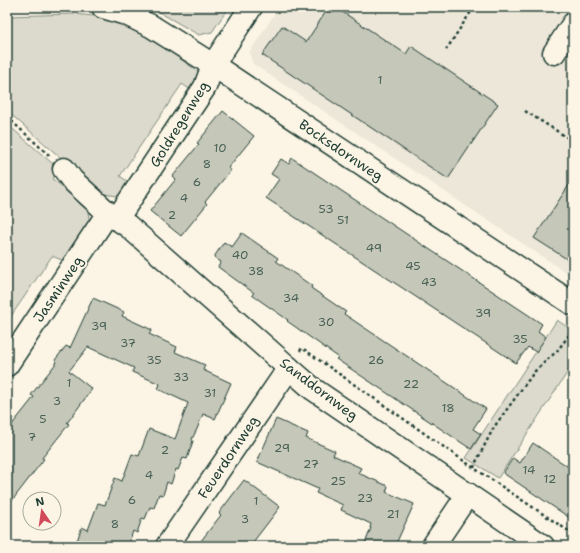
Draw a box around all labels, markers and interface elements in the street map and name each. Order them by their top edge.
house number: 1 [377,72,383,88]
street label: Goldregenweg [145,78,213,170]
street label: Bocksdornweg [295,115,387,185]
house number: 10 [213,140,227,156]
house number: 8 [203,156,211,172]
house number: 6 [193,174,201,190]
house number: 4 [180,190,188,206]
house number: 53 [318,201,334,217]
house number: 2 [168,207,176,223]
house number: 51 [337,212,349,228]
house number: 49 [366,240,382,256]
house number: 40 [232,247,248,263]
street label: Jasminweg [29,252,87,326]
house number: 45 [405,258,421,274]
house number: 38 [248,263,264,279]
house number: 43 [421,274,437,290]
house number: 34 [283,290,299,306]
house number: 39 [475,305,491,321]
house number: 30 [318,314,334,330]
house number: 39 [91,318,107,334]
house number: 35 [512,331,528,347]
house number: 37 [120,335,136,351]
house number: 35 [146,352,162,368]
house number: 26 [368,352,384,368]
street label: Sanddornweg [276,354,362,424]
house number: 33 [173,369,189,385]
house number: 1 [66,375,72,391]
house number: 22 [403,376,419,392]
house number: 31 [204,385,216,401]
house number: 3 [53,393,61,409]
house number: 18 [441,400,455,416]
house number: 5 [39,411,47,427]
street label: Feuerdornweg [194,412,262,502]
house number: 7 [28,429,36,445]
house number: 29 [274,440,290,456]
house number: 2 [161,442,169,458]
house number: 27 [303,456,319,472]
house number: 14 [523,462,535,478]
house number: 4 [145,467,153,483]
house number: 12 [544,471,556,487]
house number: 25 [330,473,346,489]
house number: 23 [357,490,373,506]
north arrow [22,491,62,531]
house number: 6 [128,492,136,508]
text: N [34,493,46,510]
house number: 1 [253,493,259,509]
house number: 21 [387,506,399,522]
house number: 3 [241,511,249,527]
house number: 8 [111,516,119,532]

